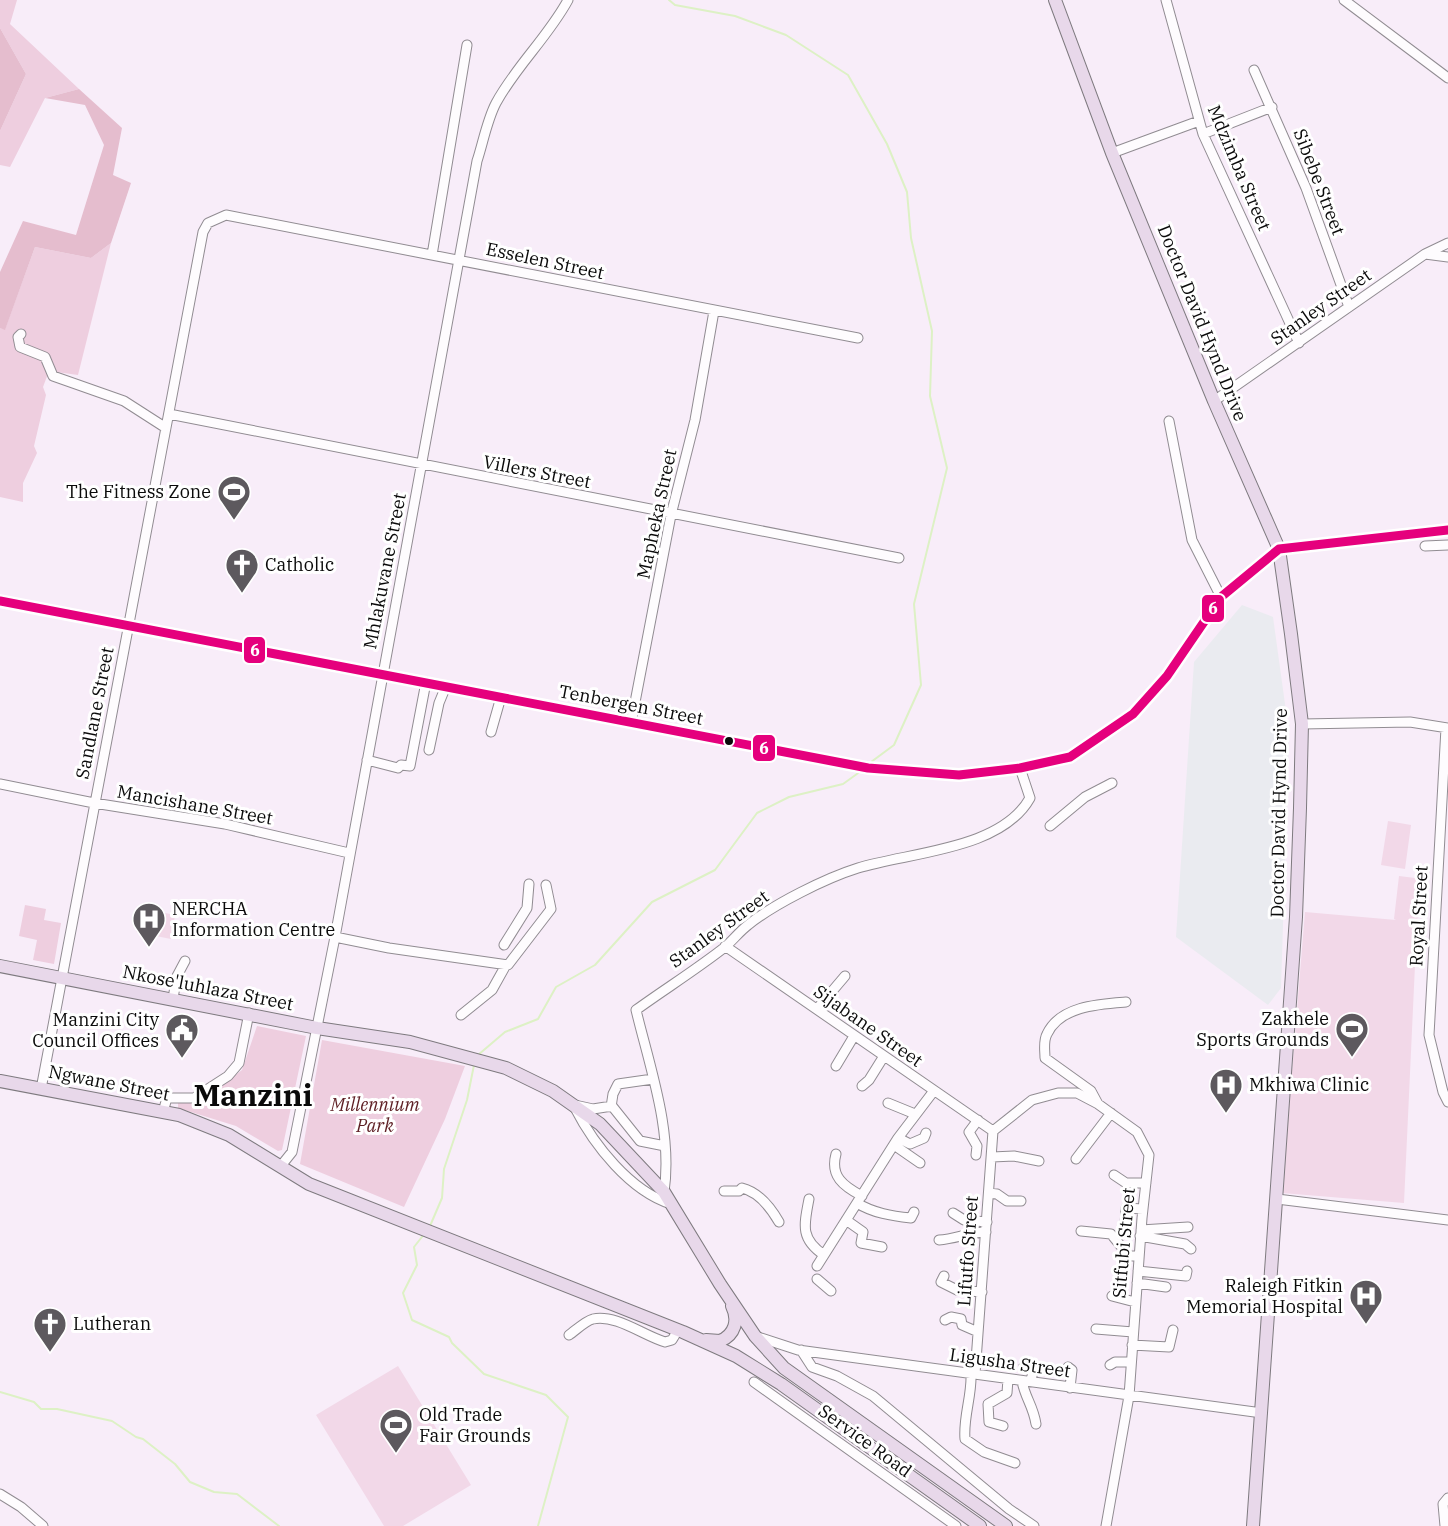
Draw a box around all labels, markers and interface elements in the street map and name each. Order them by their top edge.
street label: Mdzimba Street [1203,102,1276,234]
street label: Sibebe Street [1289,125,1350,238]
street label: Doctor David Hynd Drive [1153,221,1252,424]
street label: Esselen Street [484,237,606,284]
street label: Stanley Street [1266,263,1375,350]
street label: Mapheka Street [631,447,682,581]
street label: Villers Street [481,450,593,493]
sports icon: The Fitness Zone [216,474,252,521]
place label: The Fitness Zone [66,480,211,503]
street label: Mhlakuvane Street [358,491,411,651]
church icon: Catholic [224,547,260,594]
place label: Catholic [265,553,334,576]
line badge: 6 [1201,594,1225,623]
text: 6 [1208,598,1218,618]
line badge: 6 [243,636,266,664]
text: 6 [250,640,260,660]
street label: Sandlane Street [70,645,119,781]
street label: Tenbergen Street [557,679,705,730]
street label: Doctor David Hynd Drive [1265,708,1292,918]
line badge: 6 [752,734,776,762]
unlabelled marker [723,735,735,747]
text: 6 [759,738,769,758]
street label: Mancishane Street [115,779,275,830]
street label: Royal Street [1404,865,1433,967]
street label: Stanley Street [664,885,773,972]
place label: NERCHA Information Centre [172,897,335,941]
hospital icon: NERCHA Information Centre [131,901,167,948]
street label: Nkose'luhlaza Street [121,960,295,1015]
street label: Sijabane Street [809,979,927,1072]
place label: Zakhele Sports Grounds [1196,1007,1329,1051]
place label: Manzini City Council Offices [32,1008,159,1052]
sports icon: Zakhele Sports Grounds [1334,1011,1370,1058]
public building icon: Manzini City Council Offices [164,1012,200,1059]
street label: Ngwane Street [46,1059,172,1106]
hospital icon: Mkhiwa Clinic [1208,1067,1244,1114]
place label: Mkhiwa Clinic [1249,1073,1369,1096]
district label: Manzini [193,1075,313,1114]
park label: Millennium Park [329,1093,420,1137]
street label: Sitfubi Street [1107,1187,1140,1299]
street label: Lifutfo Street [952,1195,983,1307]
place label: Raleigh Fitkin Memorial Hospital [1186,1274,1343,1318]
hospital icon: Raleigh Fitkin Memorial Hospital [1348,1278,1384,1325]
church icon: Lutheran [32,1306,68,1353]
place label: Lutheran [73,1312,151,1335]
street label: Ligusha Street [948,1343,1072,1382]
street label: Service Road [814,1399,917,1482]
place label: Old Trade Fair Grounds [419,1403,531,1447]
sports icon: Old Trade Fair Grounds [378,1407,414,1454]

